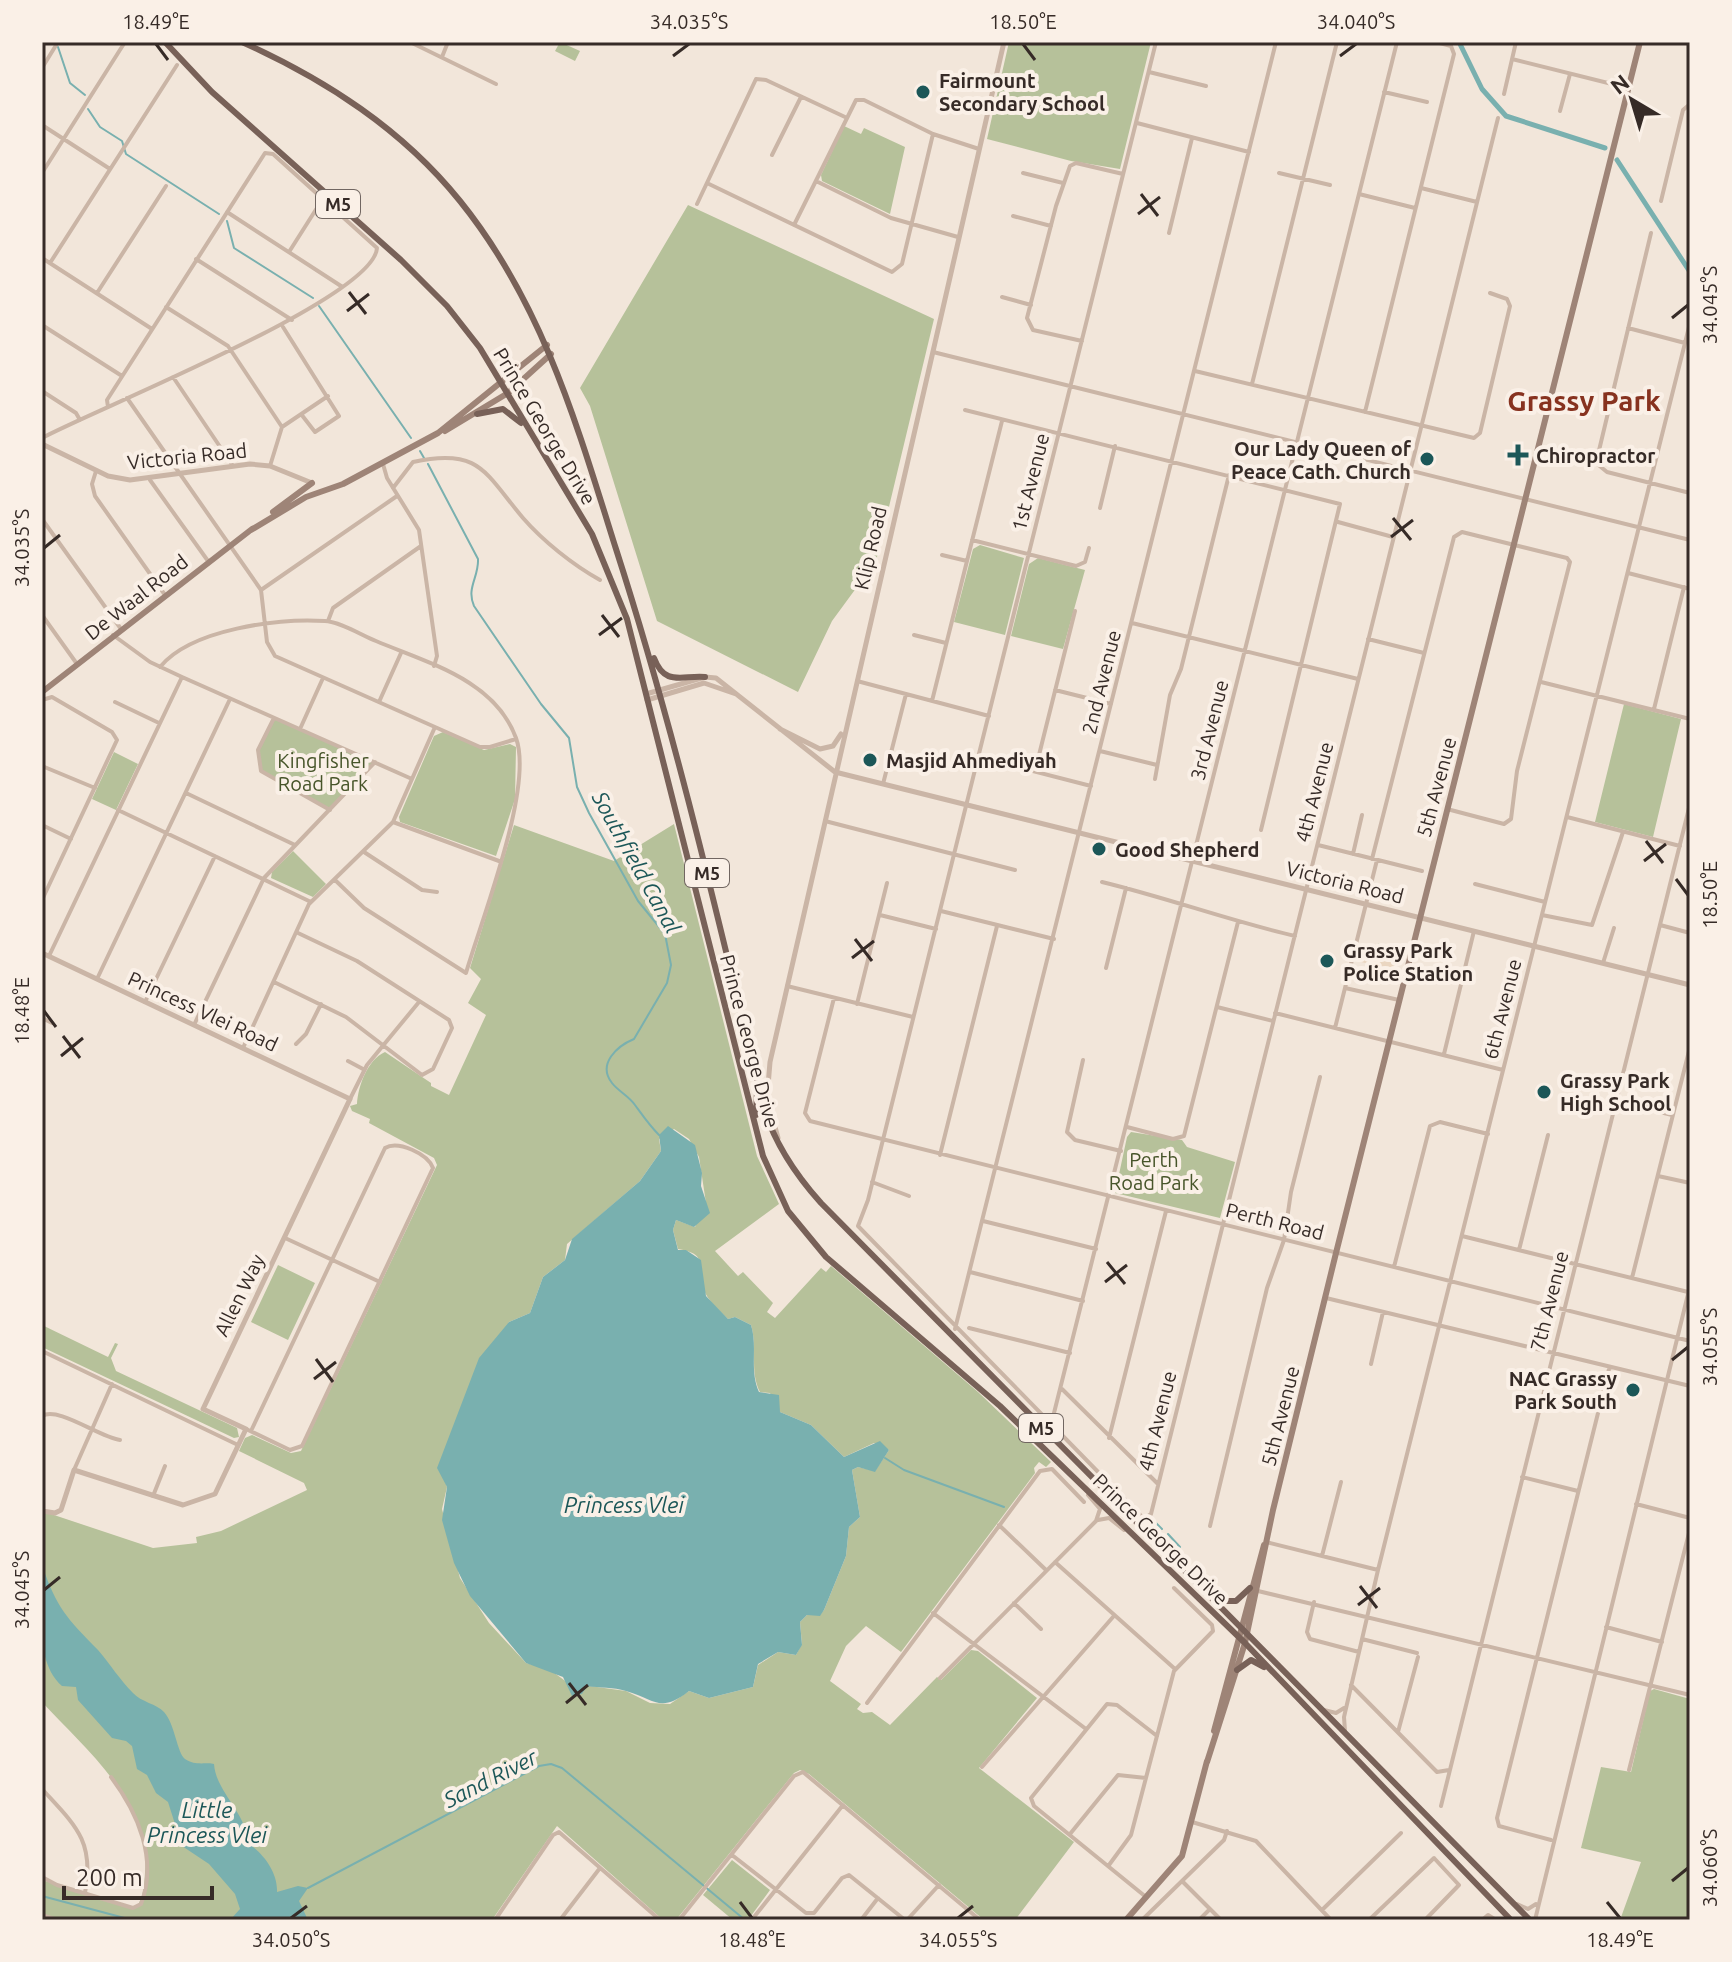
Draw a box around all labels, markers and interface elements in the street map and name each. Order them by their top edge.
text: 18.49°E [122,10,190,33]
text: 34.035°S [650,10,728,33]
text: 18.50°E [989,10,1057,33]
text: 34.040°S [1317,10,1395,33]
north arrow [1592,60,1672,140]
place label: Fairmount Secondary School [939,69,1105,115]
text: N [1605,69,1634,99]
marker: Fairmount Secondary School [914,83,932,101]
road number: M5 [316,190,360,218]
text: 34.045°S [1698,266,1721,344]
street label: Prince George Drive [489,344,601,508]
district label: Grassy Park [1507,385,1661,416]
street label: 1st Avenue [1007,431,1053,533]
place label: Our Lady Queen of Peace Cath. Church [1231,437,1412,483]
street label: Victoria Road [126,438,248,474]
marker: Chiropractor [1507,444,1529,466]
place label: Chiropractor [1536,444,1656,467]
marker: Our Lady Queen of Peace Cath. Church [1418,450,1436,468]
street label: Klip Road [849,504,891,592]
text: 34.035°S [10,509,33,587]
street label: De Waal Road [80,550,192,644]
street label: 2nd Avenue [1077,628,1125,736]
street label: 3rd Avenue [1185,677,1233,783]
street label: 5th Avenue [1412,735,1460,839]
street label: 4th Avenue [1290,739,1338,845]
park label: Kingfisher Road Park [277,749,369,795]
place label: Masjid Ahmediyah [886,749,1057,772]
marker: Masjid Ahmediyah [861,751,879,769]
water label: Southfield Canal [586,786,686,938]
place label: Good Shepherd [1115,838,1259,861]
marker: Good Shepherd [1090,840,1108,858]
street label: Victoria Road [1284,856,1406,908]
road number: M5 [685,859,729,887]
text: 18.50°E [1698,861,1721,929]
place label: Grassy Park Police Station [1343,939,1473,985]
street label: Prince George Drive [716,952,784,1130]
marker: Grassy Park Police Station [1318,952,1336,970]
street label: 6th Avenue [1478,956,1526,1062]
street label: Princess Vlei Road [124,966,282,1056]
text: 18.48°E [10,977,33,1045]
place label: Grassy Park High School [1560,1069,1671,1115]
marker: Grassy Park High School [1535,1083,1553,1101]
park label: Perth Road Park [1109,1148,1199,1194]
street label: Perth Road [1224,1198,1326,1244]
street label: 7th Avenue [1525,1248,1573,1354]
street label: Allen Way [209,1250,269,1340]
text: 34.055°S [1698,1308,1721,1386]
street label: 5th Avenue [1256,1363,1304,1469]
place label: NAC Grassy Park South [1509,1367,1617,1413]
street label: 4th Avenue [1133,1368,1181,1474]
marker: NAC Grassy Park South [1624,1381,1642,1399]
road number: M5 [1019,1414,1063,1442]
street label: Prince George Drive [1089,1469,1233,1609]
water label: Princess Vlei [564,1492,685,1517]
text: 34.045°S [10,1551,33,1629]
water label: Sand River [438,1744,541,1813]
water label: Little Princess Vlei [147,1797,268,1847]
text: 34.060°S [1698,1829,1721,1907]
scale bar [64,1850,212,1900]
text: 200 m [76,1864,143,1891]
text: 34.050°S [252,1928,330,1951]
text: 18.48°E [718,1928,786,1951]
text: 34.055°S [919,1928,997,1951]
text: 18.49°E [1586,1928,1654,1951]

